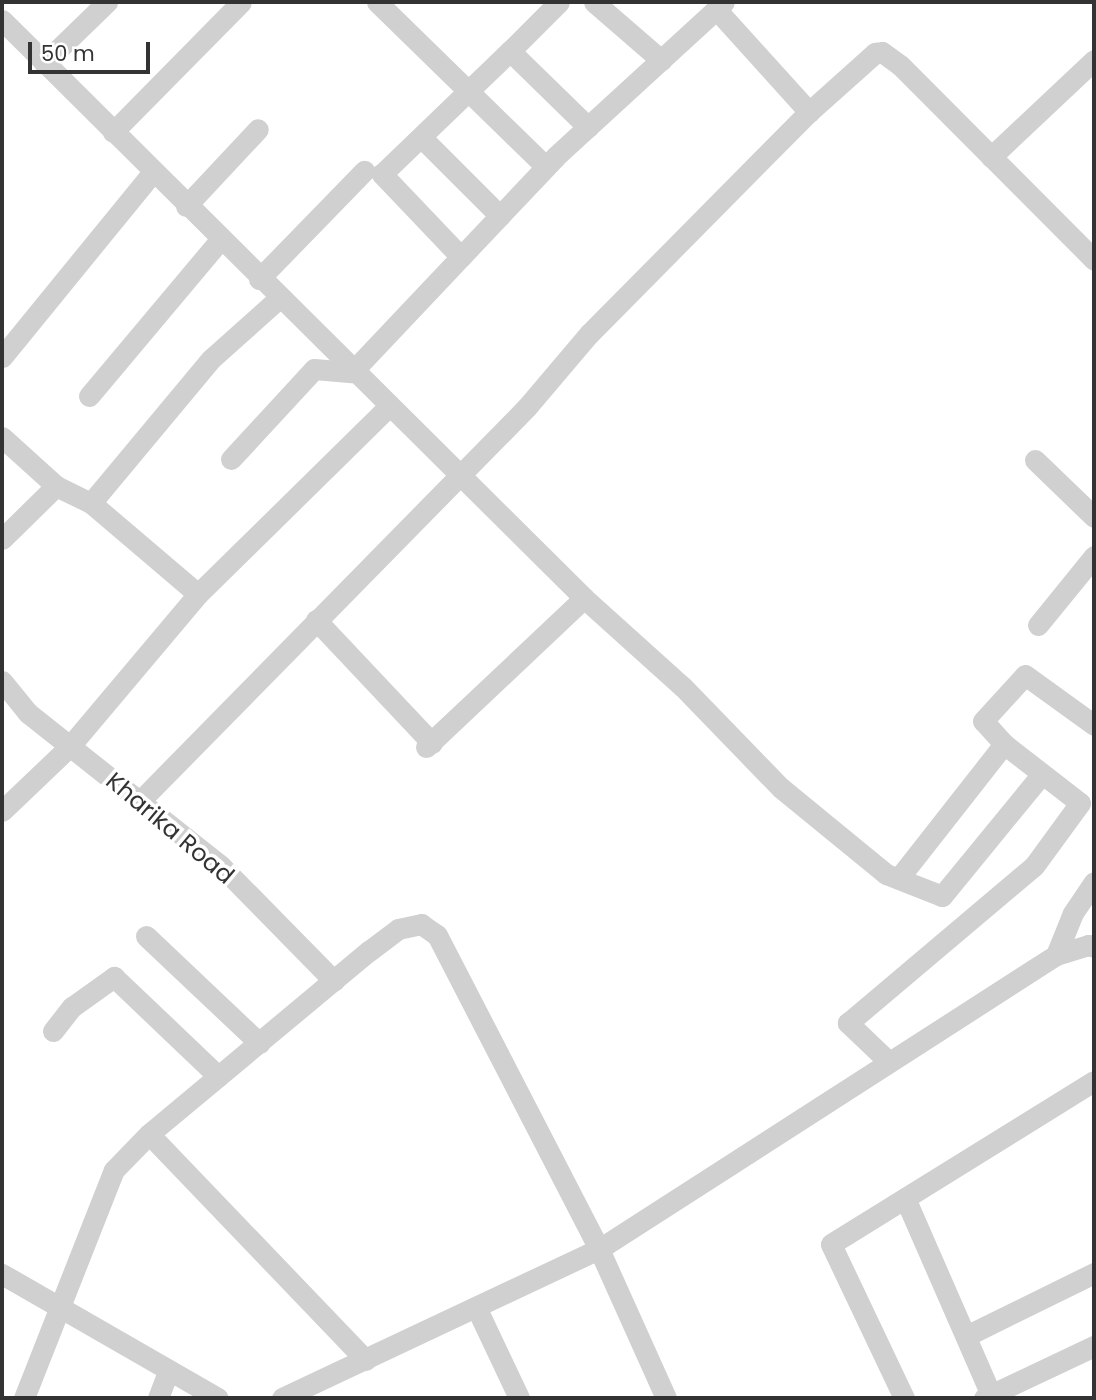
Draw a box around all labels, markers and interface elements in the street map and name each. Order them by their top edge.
scale bar [32,28,154,72]
text: 50 m [41,39,95,68]
street label: Kharika Road [100,766,240,890]

